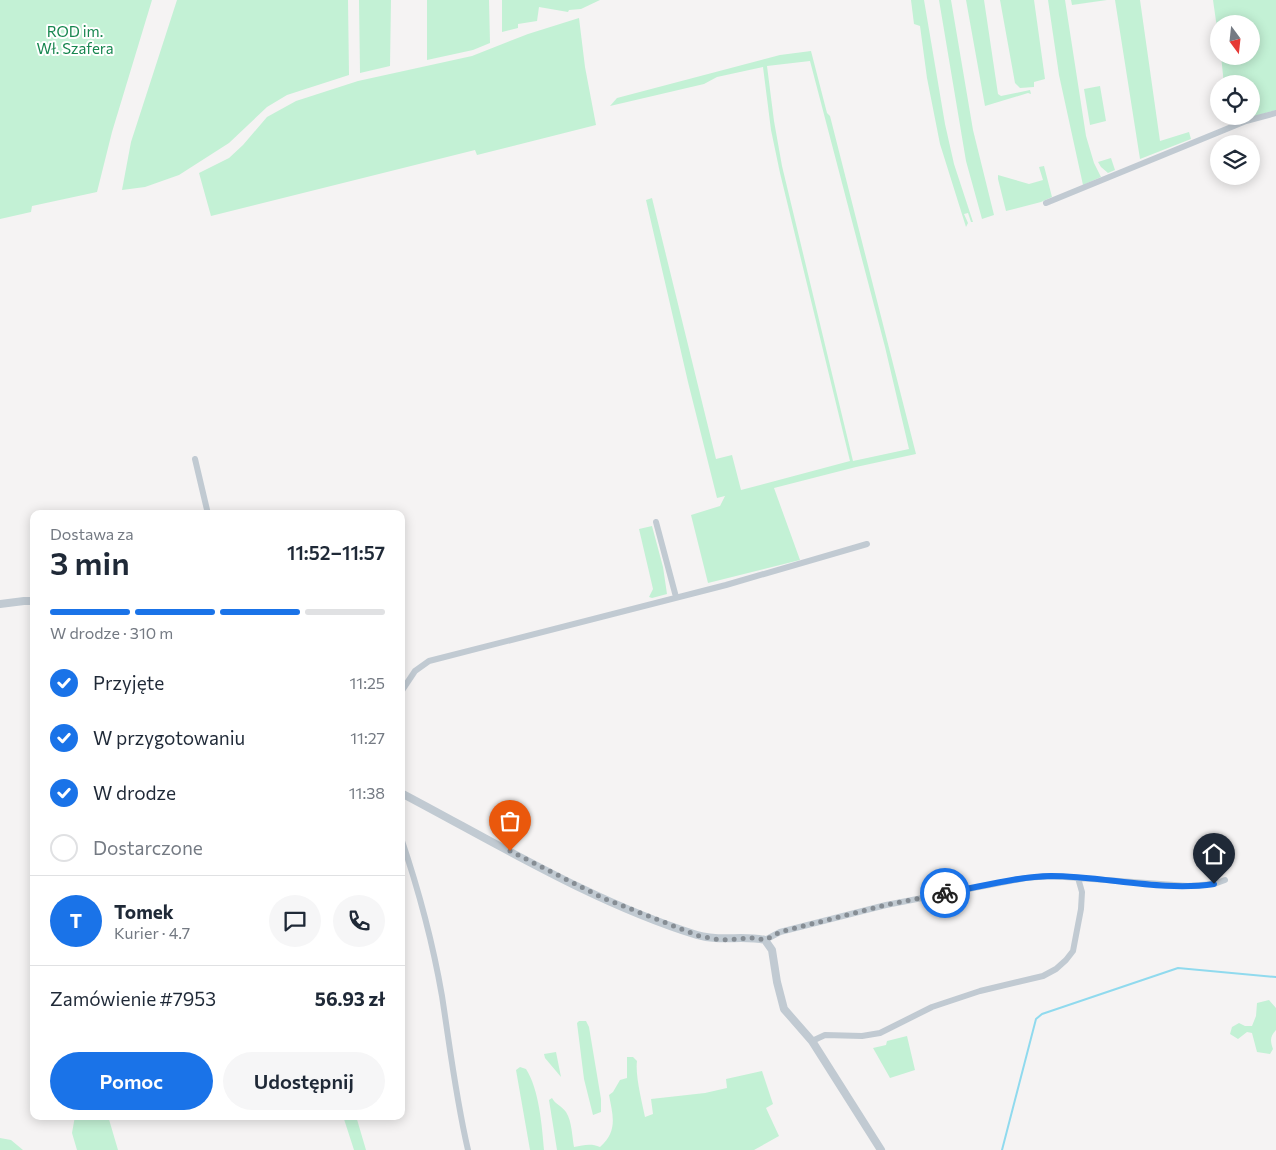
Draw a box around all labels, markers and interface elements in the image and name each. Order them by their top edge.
north arrow [1210,15,1260,65]
map controls [1210,15,1260,185]
park label: ROD im. Wł. Szafera [36,22,114,57]
button: locate [1210,75,1260,125]
button: layers [1210,135,1260,185]
text: Dostawa za [50,524,134,543]
text: 11:52–11:57 [287,541,385,564]
text: 3 min [50,542,130,582]
text: W drodze · 310 m [50,623,173,642]
icon: check [50,669,78,697]
text: Przyjęte [93,671,164,694]
text: 11:25 [349,673,385,692]
icon: check [50,724,78,752]
text: W przygotowaniu [93,726,245,749]
text: 11:27 [350,728,385,747]
icon: check [50,779,78,807]
text: W drodze [93,781,176,804]
text: 11:38 [349,783,385,802]
pin [489,800,531,851]
icon: bag [496,807,524,835]
pin [1193,833,1235,884]
text: Dostarczone [93,836,203,859]
icon: home [1200,840,1228,868]
courier [920,868,970,918]
icon: bike [931,879,959,907]
button: chat [269,895,321,947]
button: phone [333,895,385,947]
text: Tomek [114,900,174,923]
text: T [70,909,82,932]
text: Kurier · 4.7 [114,923,190,942]
text: Zamówienie #7953 [50,987,216,1010]
text: 56.93 zł [315,987,385,1010]
button: Pomoc [50,1052,213,1110]
button: Udostępnij [223,1052,385,1110]

